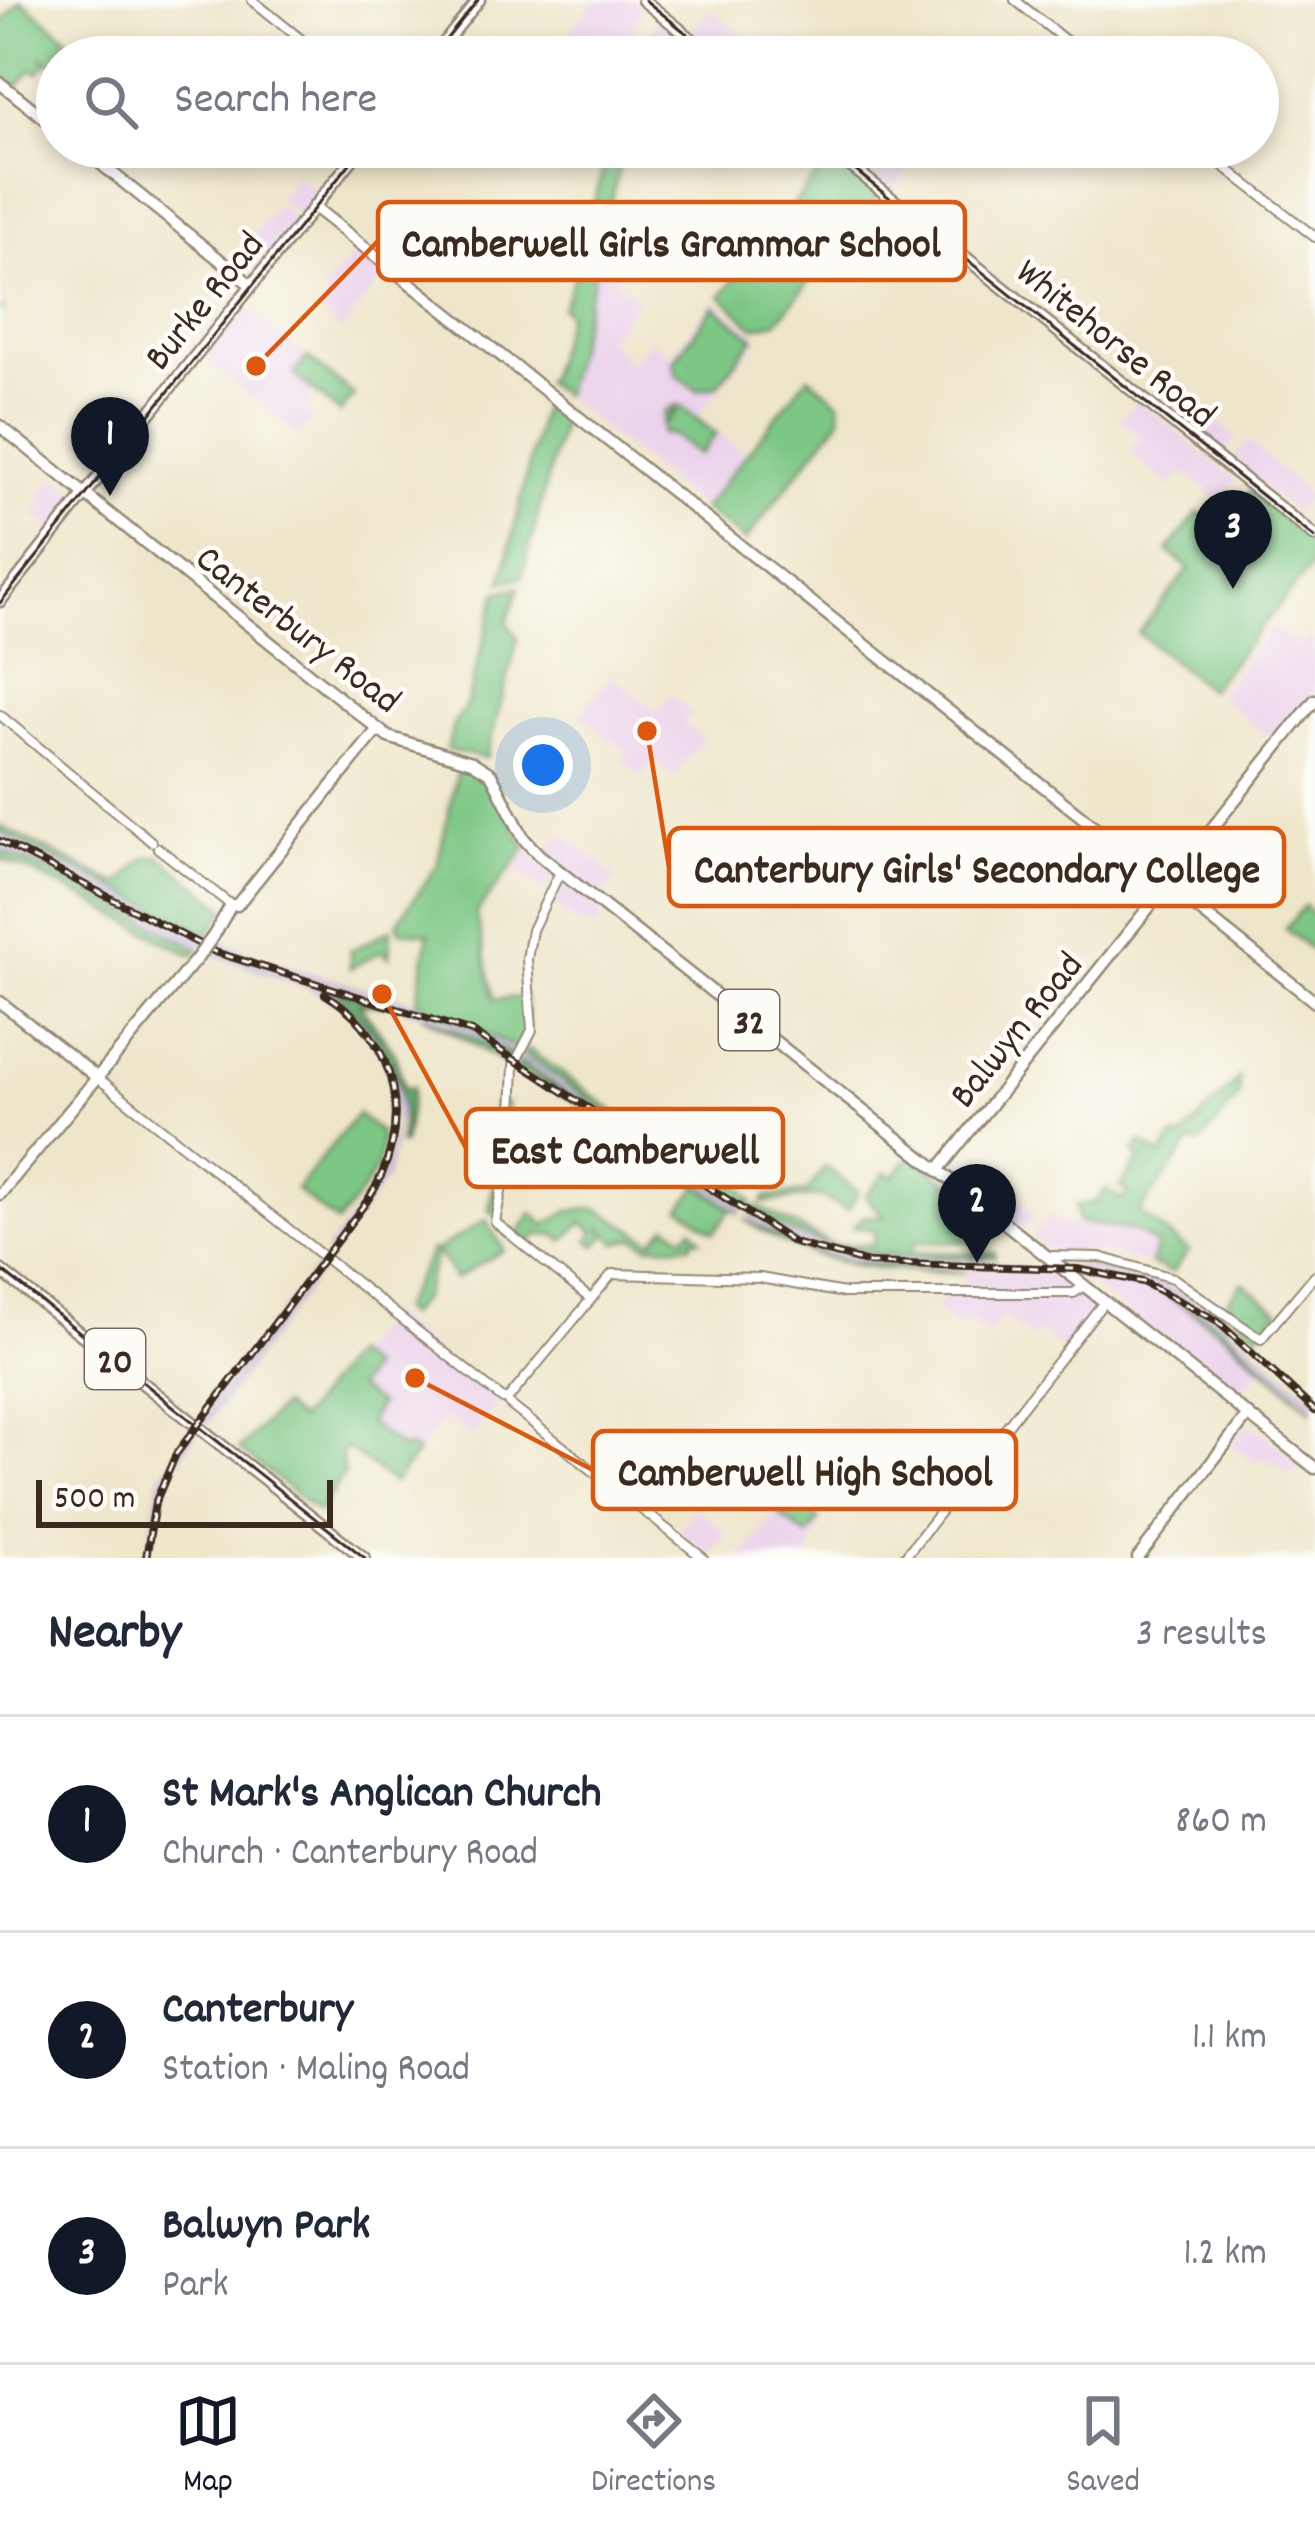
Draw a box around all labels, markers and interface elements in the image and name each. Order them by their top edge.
search box [36,36,1279,168]
icon: search [78,69,144,135]
text: Search here [174,70,377,134]
callout: Camberwell Girls Grammar School [378,202,965,280]
text: Camberwell Girls Grammar School [401,218,942,278]
street label: Burke Road [134,222,280,384]
street label: Whitehorse Road [1002,248,1226,444]
pin: 1 [71,397,149,496]
pin: 3 [1194,490,1272,589]
street label: Canterbury Road [182,534,410,730]
your location [513,735,573,795]
callout: Canterbury Girls' Secondary College [669,828,1284,906]
text: Canterbury Girls' Secondary College [694,844,1260,904]
street label: Balwyn Road [939,942,1099,1122]
road number: 32 [719,990,779,1050]
callout: East Camberwell [466,1109,783,1187]
text: East Camberwell [491,1125,760,1185]
pin: 2 [938,1164,1016,1263]
road number: 20 [85,1329,145,1389]
callout: Camberwell High School [593,1431,1016,1509]
text: Camberwell High School [617,1447,994,1507]
scale bar [36,1474,333,1527]
text: 500 m [54,1477,135,1524]
text: Nearby [48,1600,181,1672]
text: 3 results [1136,1609,1267,1664]
text: St Mark's Anglican Church [162,1764,601,1828]
text: 1 [83,1796,91,1851]
text: 860 m [1175,1796,1267,1851]
text: Church · Canterbury Road [162,1828,538,1883]
text: Canterbury [162,1980,353,2044]
text: 2 [78,2012,96,2067]
text: 1.1 km [1192,2012,1267,2067]
text: Station · Maling Road [162,2044,470,2099]
text: Balwyn Park [162,2196,370,2260]
text: 3 [78,2228,96,2283]
text: 1.2 km [1183,2228,1267,2283]
text: Park [162,2260,228,2315]
tab: Map [175,2388,241,2507]
tab: Directions [591,2388,716,2507]
tab: Saved [1066,2388,1140,2507]

